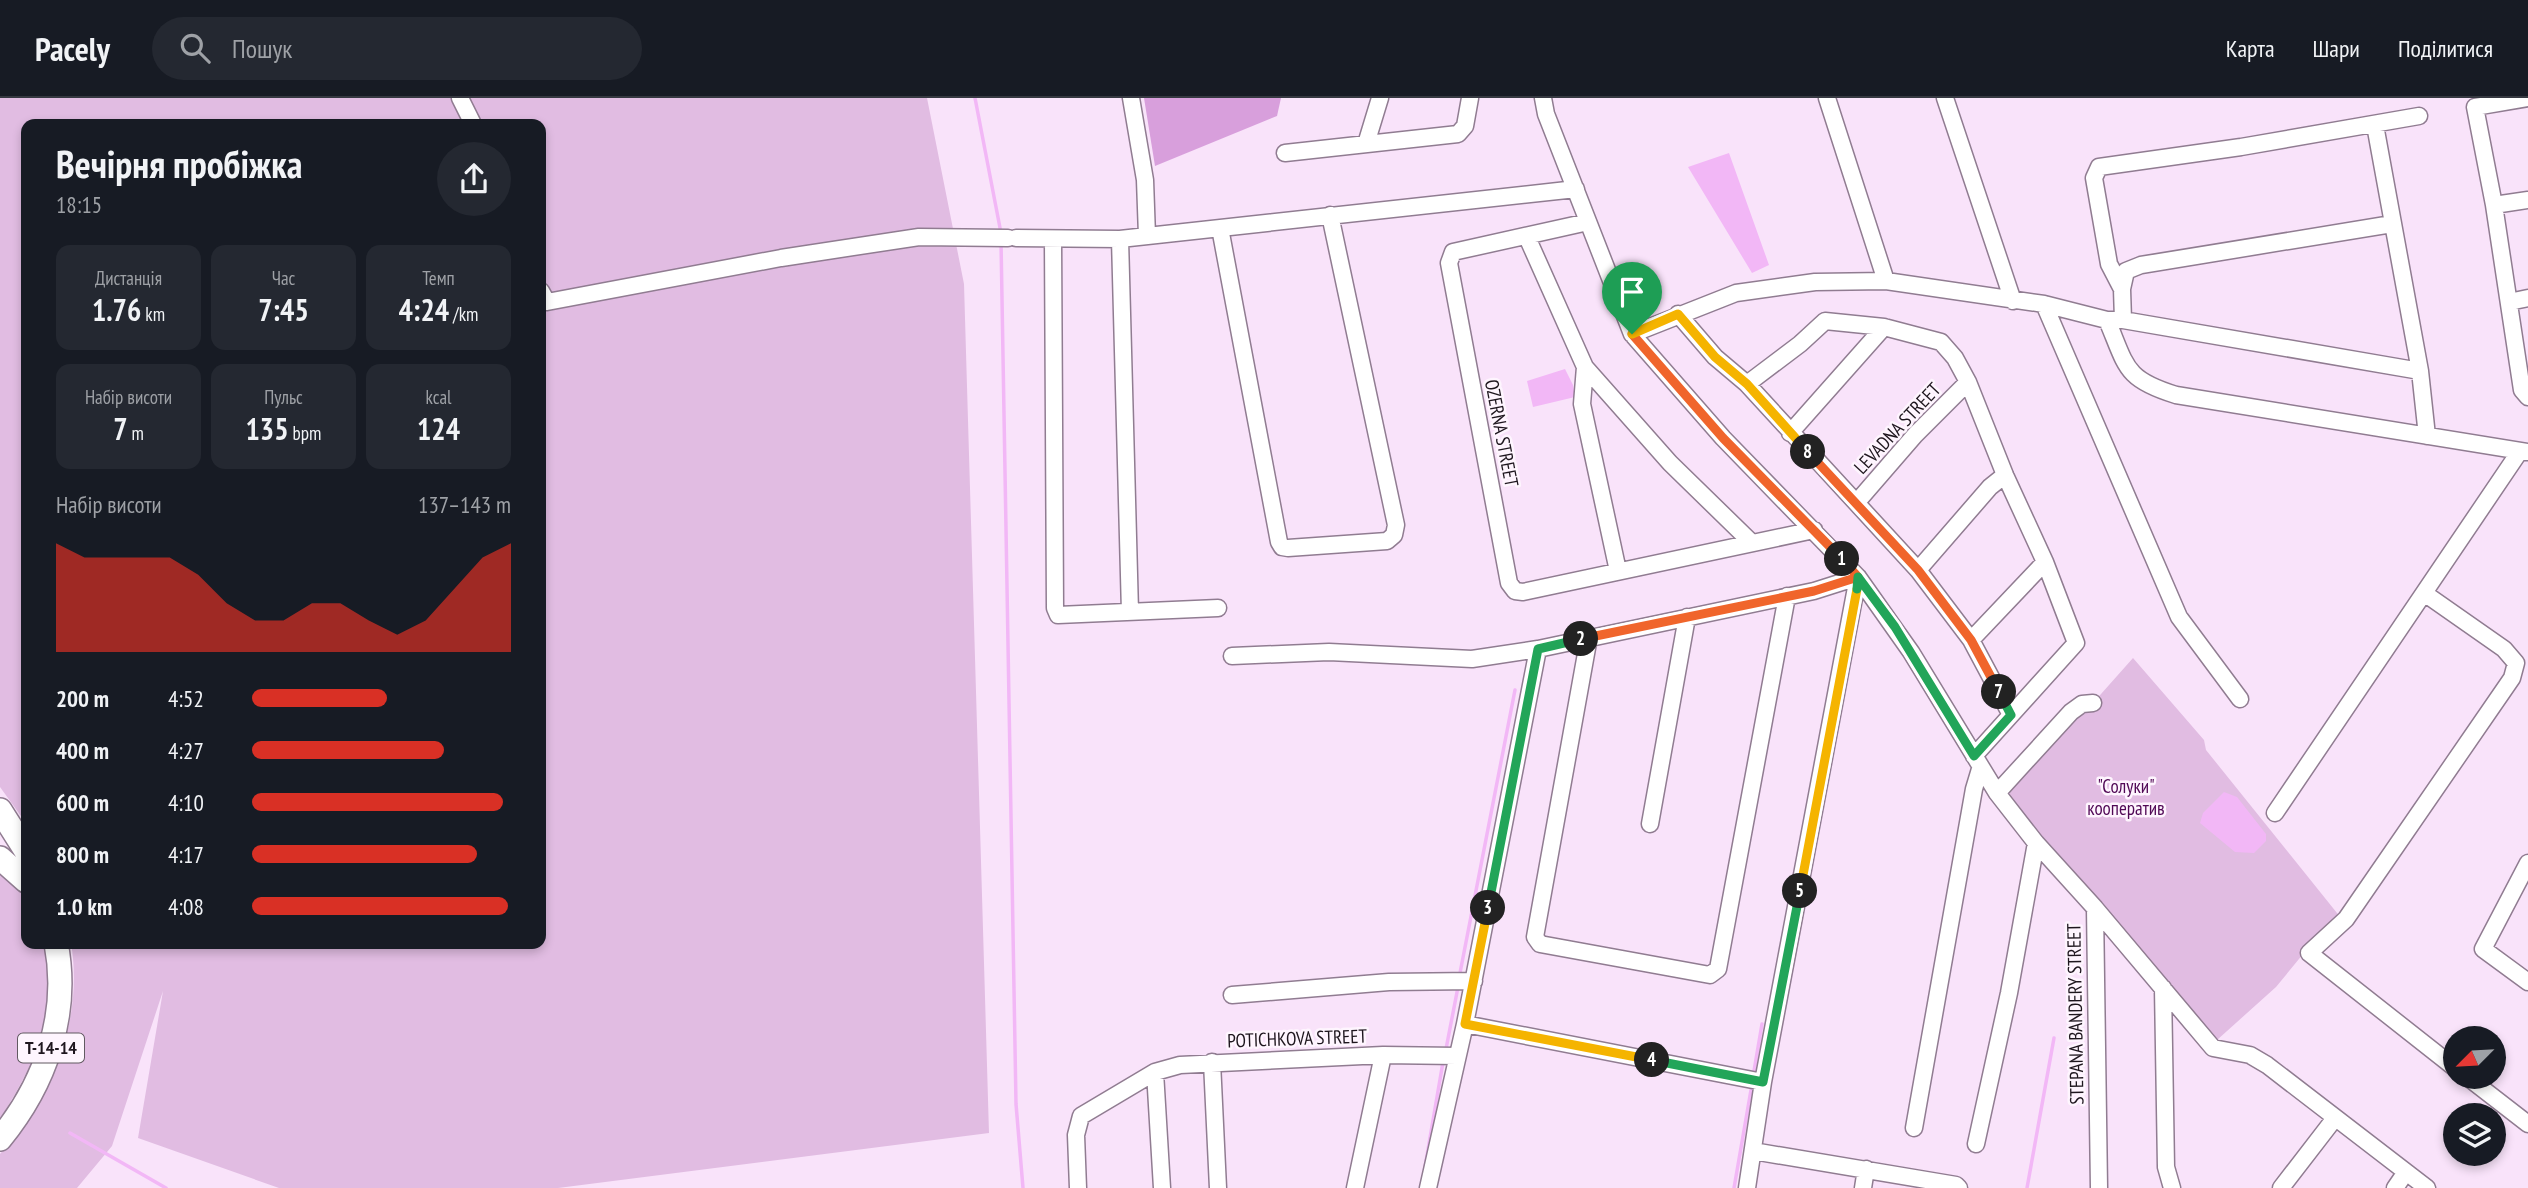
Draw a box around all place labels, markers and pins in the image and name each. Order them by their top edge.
pin [1602,262,1662,334]
pin: 8 [1790,434,1826,470]
pin: 1 [1825,542,1860,576]
pin: 2 [1564,622,1598,656]
pin: 7 [1982,674,2016,710]
pin: 5 [1783,874,1818,908]
pin: 3 [1470,890,1506,926]
pin: 4 [1634,1042,1670,1077]

